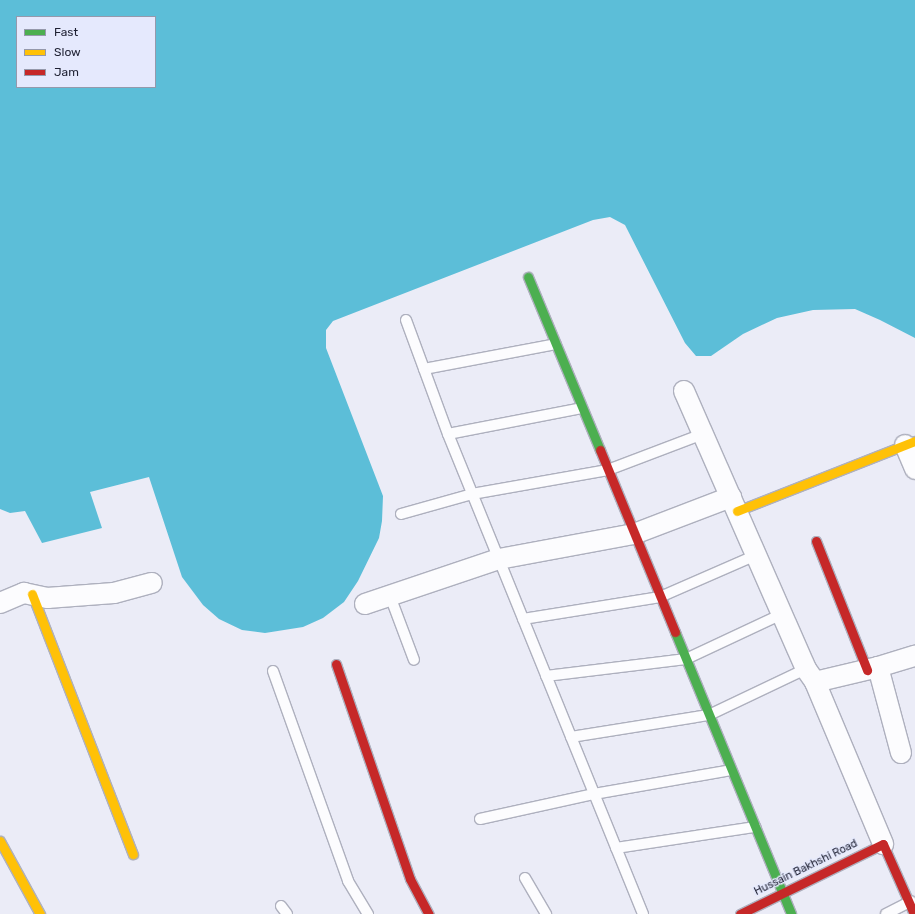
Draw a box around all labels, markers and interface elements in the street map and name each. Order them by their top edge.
legend [16,16,156,88]
text: Fast [54,25,78,39]
text: Slow [54,45,81,59]
text: Jam [54,65,79,79]
street label: Hussain Bakhshi Road [752,837,860,899]

